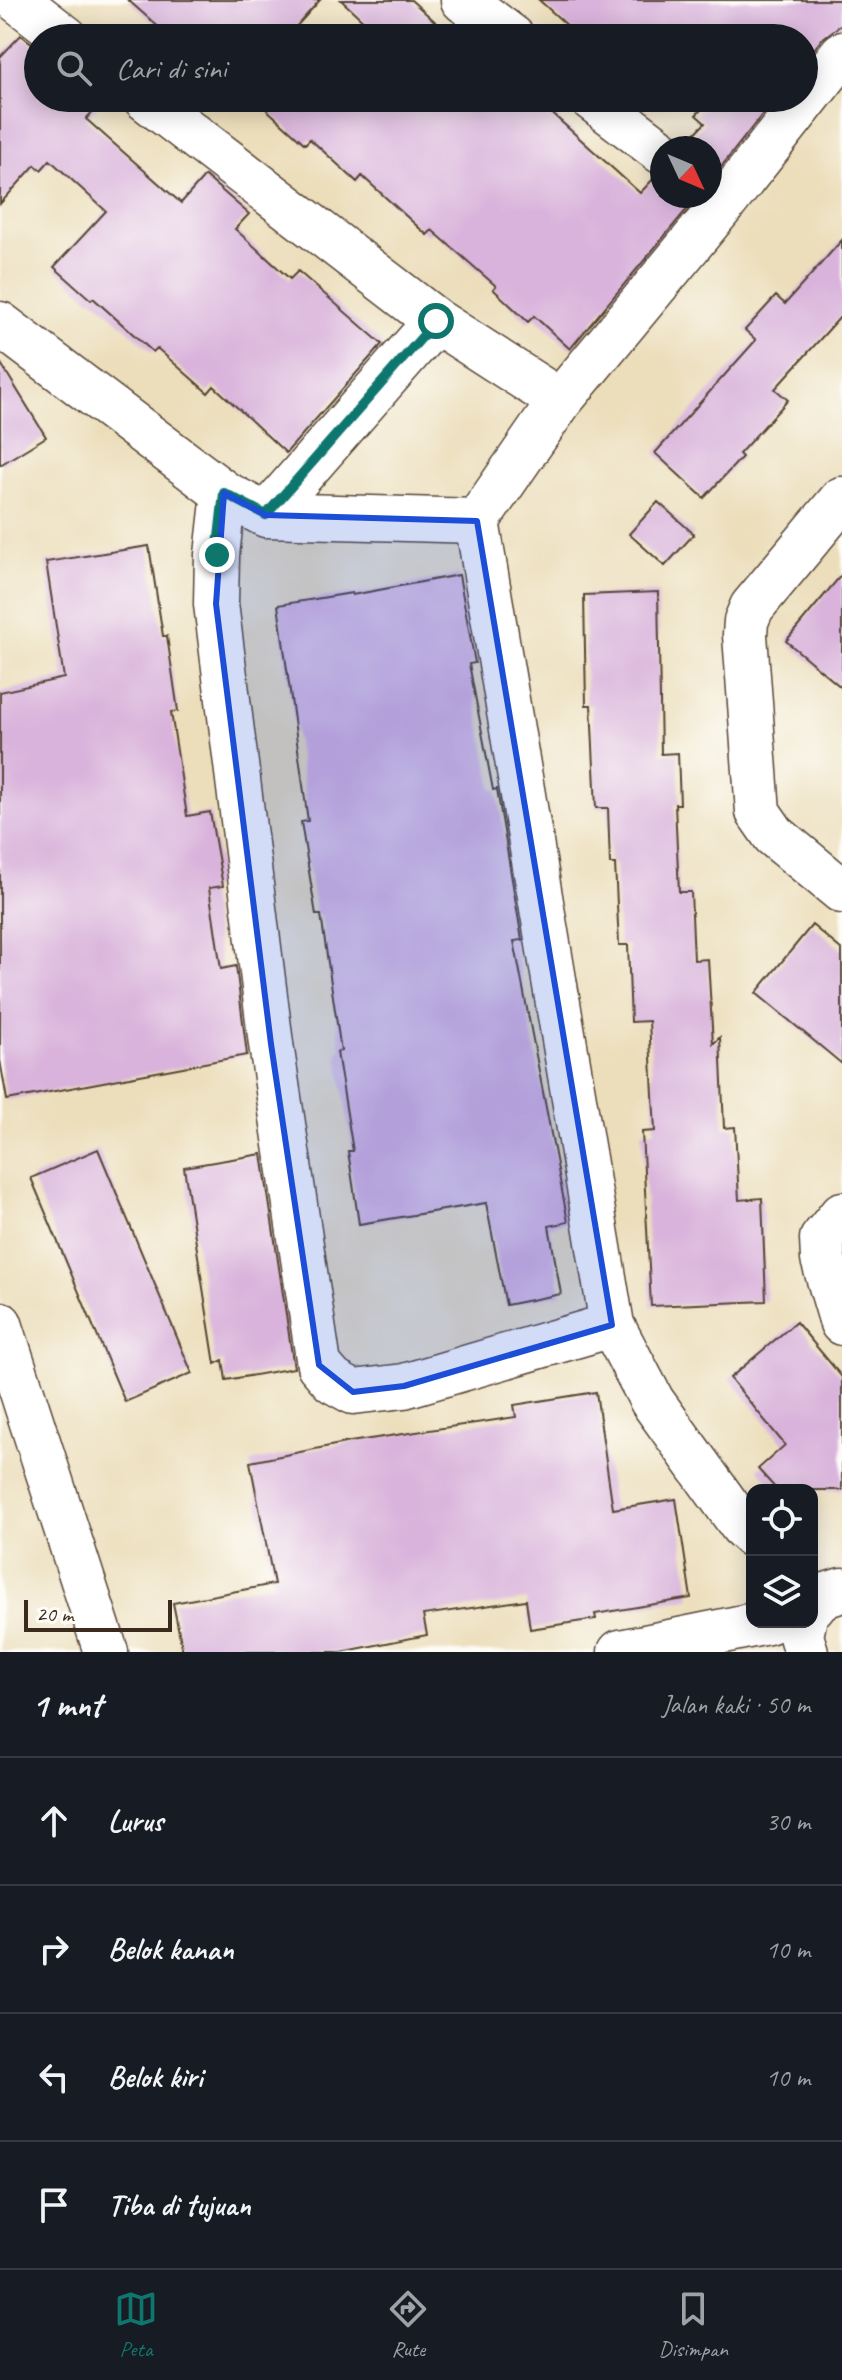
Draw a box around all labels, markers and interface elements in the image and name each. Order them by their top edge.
search box [24,24,818,112]
icon: search [52,46,96,90]
text: Cari di sini [116,49,227,87]
north arrow [650,136,722,208]
route start [418,303,454,339]
route end [199,537,235,573]
map controls [746,1484,818,1628]
button: locate [746,1484,818,1556]
button: layers [746,1556,818,1628]
scale bar [24,1596,172,1632]
text: 20 m [36,1600,73,1628]
text: 1 mnt [32,1683,102,1726]
text: Jalan kaki · 50 m [662,1688,810,1721]
icon: ahead [32,1799,76,1843]
text: Lurus [108,1802,163,1840]
text: 30 m [766,1805,810,1838]
icon: right [32,1927,76,1971]
text: Belok kanan [108,1930,233,1968]
text: 10 m [766,1933,810,1966]
icon: left [32,2055,76,2099]
text: Belok kiri [108,2058,203,2096]
text: 10 m [766,2061,810,2094]
icon: arrive [32,2183,76,2227]
text: Tiba di tujuan [108,2186,251,2224]
tab: Peta [114,2287,158,2363]
tab: Rute [386,2287,430,2363]
tab: Disimpan [658,2287,728,2363]

